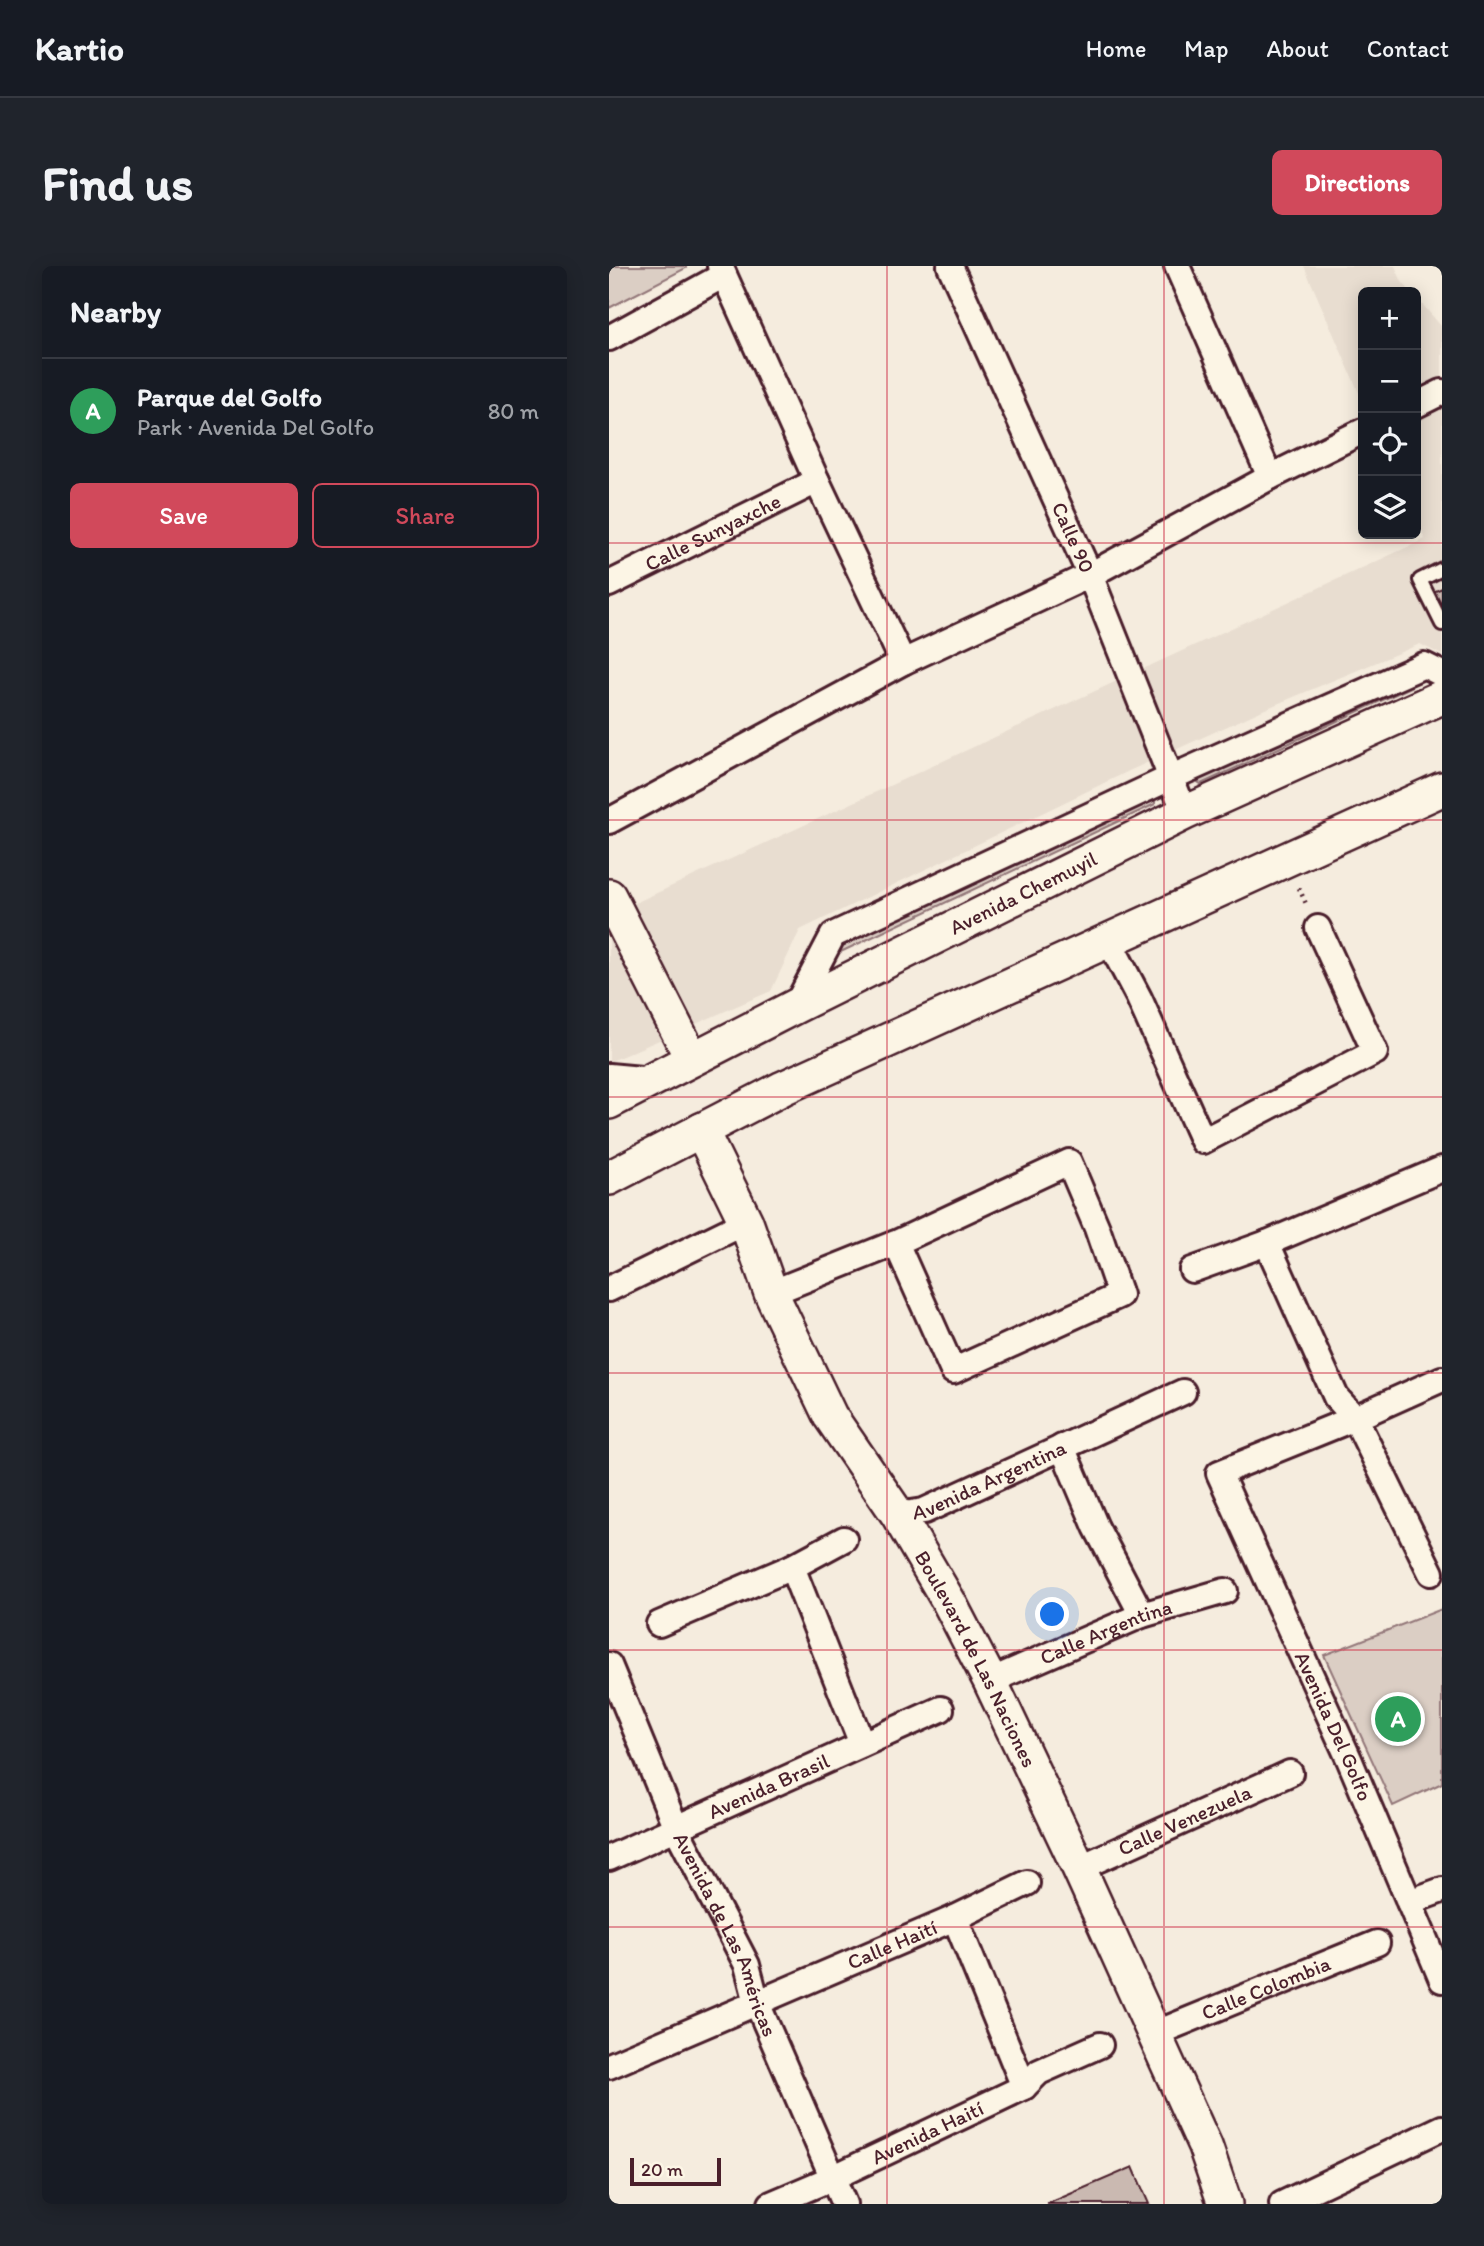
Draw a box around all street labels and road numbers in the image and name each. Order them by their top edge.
street label: Calle Sunyaxche [641,488,785,576]
street label: Calle 90 [1047,498,1100,577]
street label: Avenida Chemuyil [945,846,1101,940]
street label: Avenida Argentina [911,1434,1070,1525]
street label: Boulevard de Las Naciones [910,1546,1042,1771]
street label: Calle Argentina [1036,1594,1175,1670]
street label: Avenida Del Golfo [1290,1647,1378,1804]
street label: Avenida Brasil [704,1748,833,1824]
street label: Calle Venezuela [1114,1779,1255,1861]
street label: Avenida de Las Américas [668,1828,783,2040]
street label: Calle Haití [843,1914,941,1975]
street label: Calle Colombia [1198,1950,1334,2025]
street label: Avenida Haití [867,2095,988,2169]

